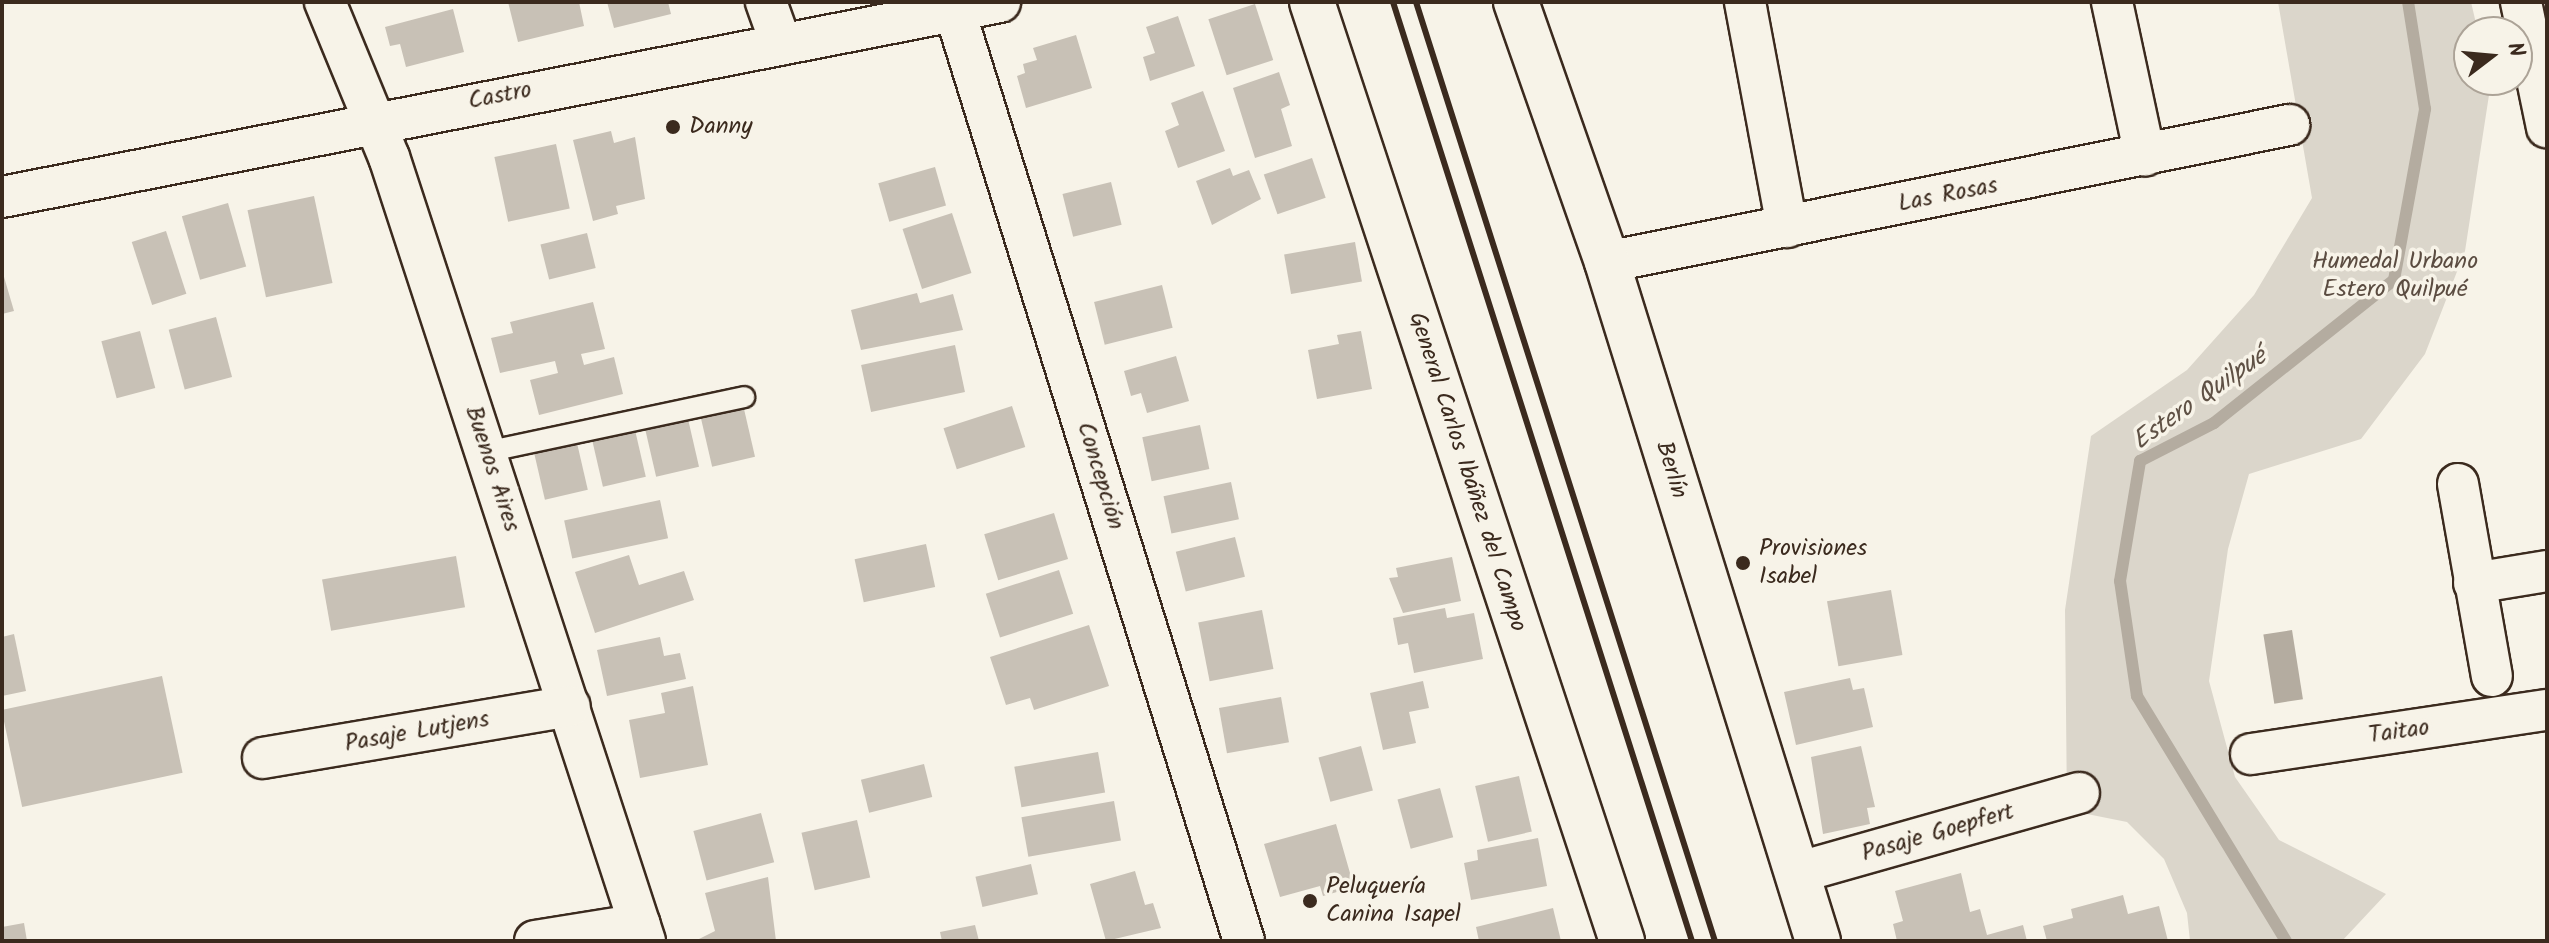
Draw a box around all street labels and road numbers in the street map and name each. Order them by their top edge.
street label: Castro [466,76,534,116]
street label: Las Rosas [1896,171,2000,219]
street label: General Carlos Ibáñez del Campo [1402,309,1532,635]
street label: Buenos Aires [458,403,526,535]
street label: Concepción [1070,419,1130,533]
street label: Berlín [1649,438,1693,502]
street label: Pasaje Lutjens [343,705,491,759]
street label: Taitao [2367,713,2431,751]
street label: Pasaje Goepfert [1858,797,2018,869]

